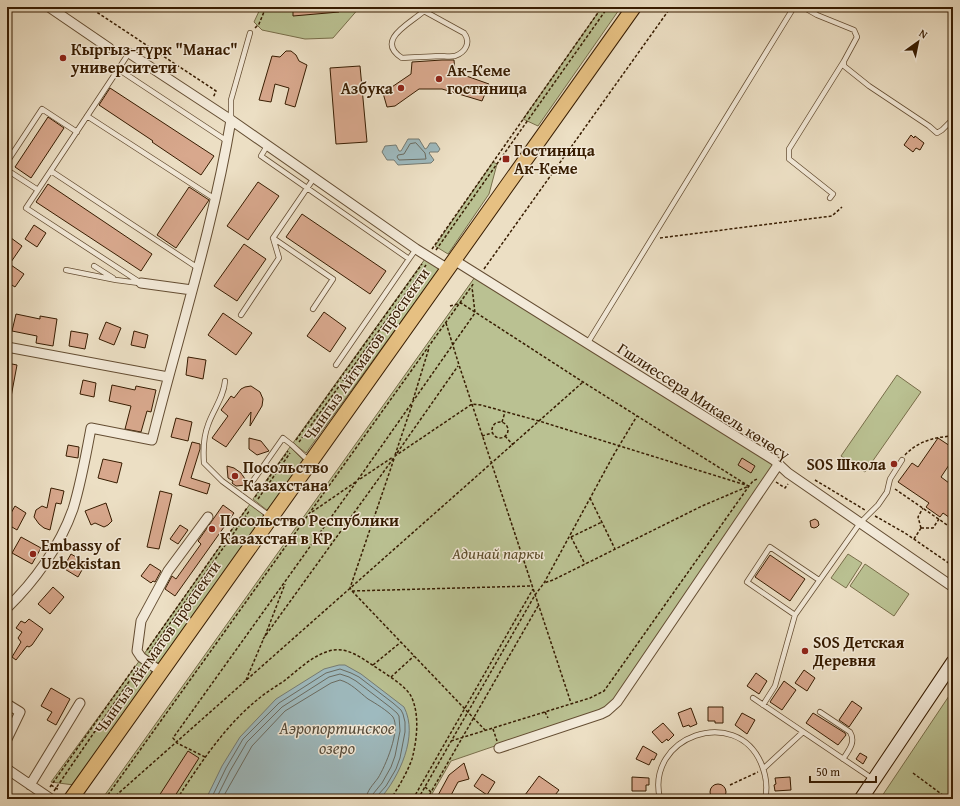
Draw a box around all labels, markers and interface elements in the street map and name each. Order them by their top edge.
north arrow [898,22,938,62]
text: N [916,25,931,43]
place label: Кыргыз-түрк "Манас" университети [70,37,238,79]
marker: Кыргыз-түрк "Манас" университети [58,53,68,63]
place label: Ак-Кеме гостиница [447,58,528,100]
marker: Ак-Кеме гостиница [434,74,444,84]
place label: Азбука [341,76,394,100]
marker: Азбука [396,83,406,93]
place label: Гостиница Ак-Кеме [514,138,596,180]
marker: Гостиница Ак-Кеме [501,154,511,164]
street label: Чынгыз Айтматов проспекти [297,262,435,446]
street label: Гшлиессера Микаель көчөсү [613,336,795,466]
place label: SOS Школа [806,452,887,476]
place label: Посольство Казахстана [243,455,329,497]
marker: SOS Школа [889,459,899,469]
marker: Посольство Казахстана [230,471,240,481]
place label: Посольство Республики Казахстан в КР [220,508,399,550]
marker: Посольство Республики Казахстан в КР [207,524,217,534]
place label: Embassy of Uzbekistan [41,533,122,575]
park label: Адинай паркы [451,541,544,565]
marker: Embassy of Uzbekistan [28,549,38,559]
street label: Чынгыз Айтматов проспекти [88,555,226,739]
place label: SOS Детская Деревня [812,630,905,672]
marker: SOS Детская Деревня [800,646,810,656]
water label: Аэропортинское озеро [278,715,395,760]
scale bar [810,758,876,784]
text: 50 m [816,763,840,780]

